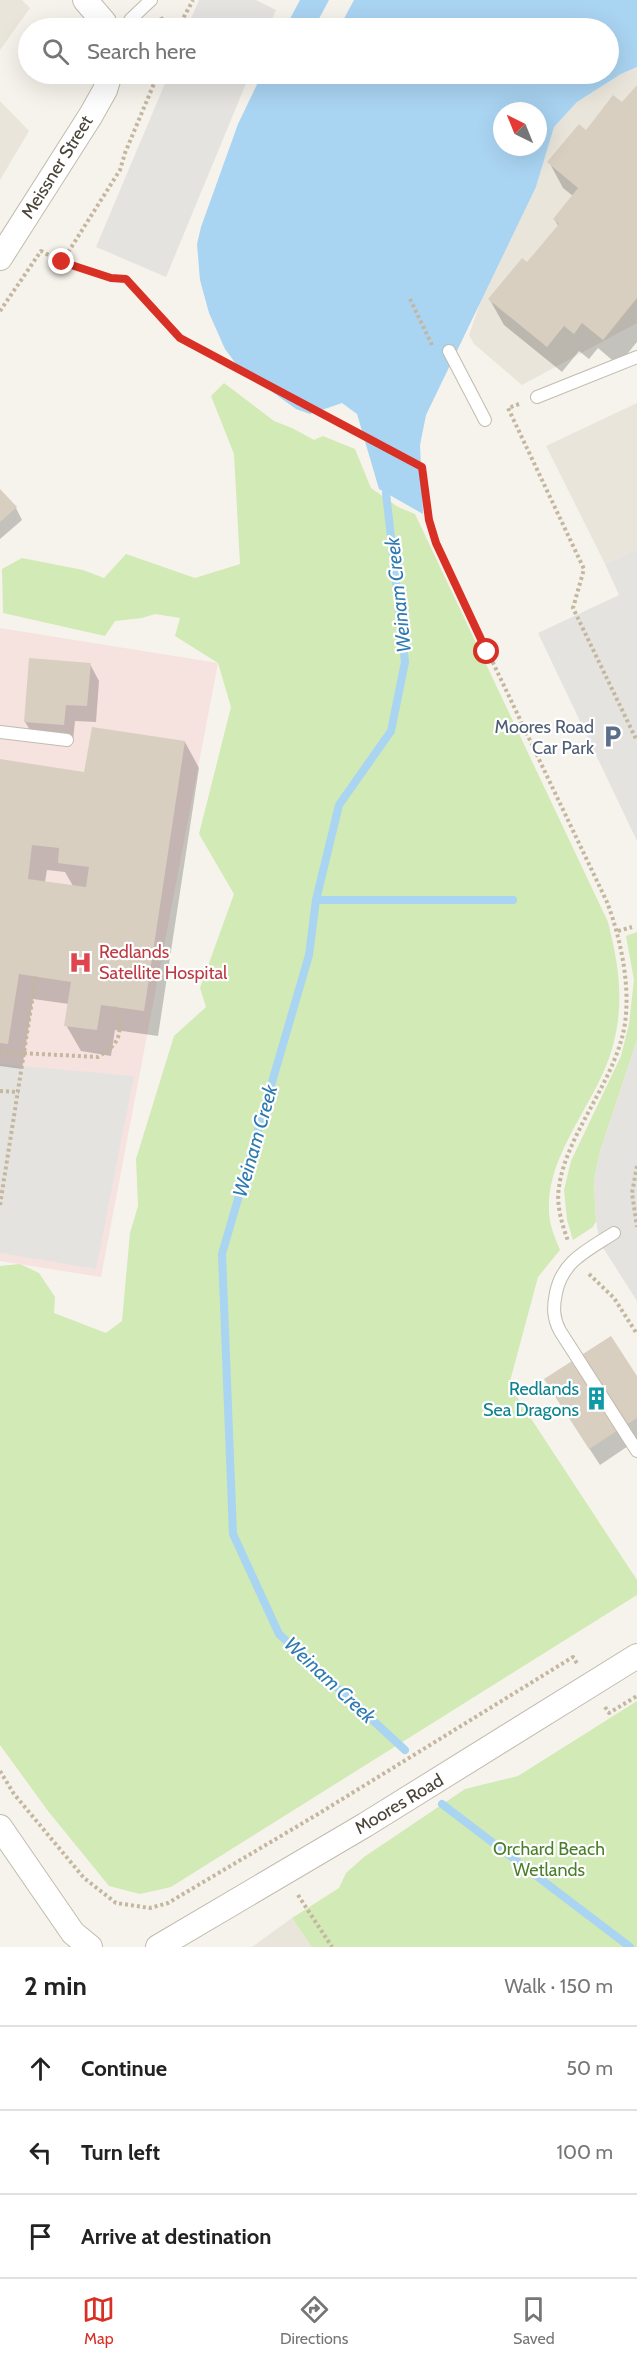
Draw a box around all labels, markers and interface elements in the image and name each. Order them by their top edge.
search box [18,18,619,84]
icon: search [39,35,72,68]
text: Search here [87,38,196,65]
north arrow [493,102,547,156]
street label: Meissner Street [17,111,97,223]
route end [48,248,74,274]
water label: Weinam Creek [380,535,416,654]
route start [473,638,499,664]
place label: Moores Road Car Park [495,716,595,759]
parking icon: Moores Road Car Park [599,724,625,750]
place label: Redlands Satellite Hospital [99,941,228,984]
hospital icon: Redlands Satellite Hospital [68,949,94,975]
water label: Weinam Creek [227,1081,283,1200]
place label: Redlands Sea Dragons [483,1378,579,1421]
building icon: Redlands Sea Dragons [584,1386,610,1412]
water label: Weinam Creek [279,1632,382,1729]
street label: Moores Road [351,1769,447,1839]
park label: Orchard Beach Wetlands [493,1838,605,1881]
text: 2 min [24,1970,87,2002]
text: Walk · 150 m [505,1974,613,1998]
icon: ahead [24,2052,57,2085]
text: Continue [81,2055,167,2082]
text: 50 m [566,2056,613,2080]
icon: left [24,2136,57,2169]
text: Turn left [81,2139,160,2166]
text: 100 m [557,2140,613,2164]
icon: arrive [24,2220,57,2253]
text: Arrive at destination [81,2223,271,2250]
tab: Map [82,2293,115,2348]
tab: Directions [280,2293,348,2348]
tab: Saved [513,2293,555,2348]

